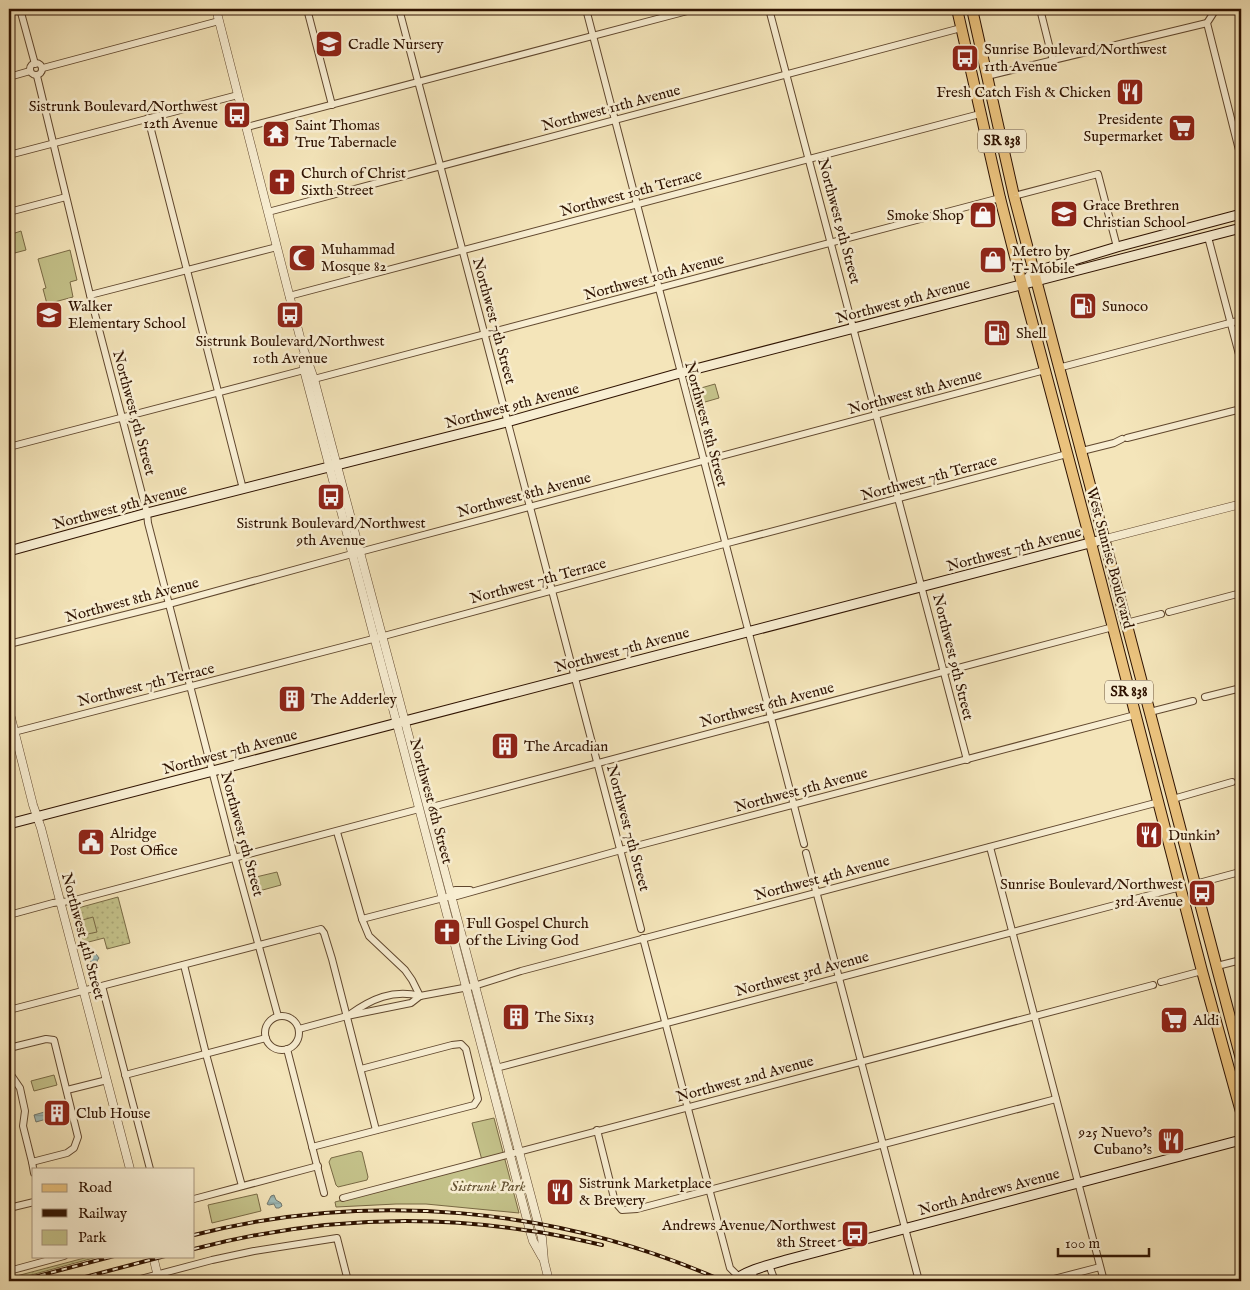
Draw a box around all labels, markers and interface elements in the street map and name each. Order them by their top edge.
school or university icon: Cradle Nursery [314,29,344,59]
place label: Cradle Nursery [348,35,444,54]
place label: Sunrise Boulevard/Northwest 11th Avenue [984,40,1167,76]
bus stop icon: Sunrise Boulevard/Northwest 11th Avenue [950,43,980,73]
restaurant icon: Fresh Catch Fish & Chicken [1115,77,1145,107]
street label: Northwest 11th Avenue [540,80,683,136]
place label: Fresh Catch Fish & Chicken [936,83,1111,102]
place label: Sistrunk Boulevard/Northwest 12th Avenue [29,97,218,133]
bus stop icon: Sistrunk Boulevard/Northwest 12th Avenue [222,100,252,130]
place label: Presidente Supermarket [1084,110,1163,146]
supermarket icon: Presidente Supermarket [1167,113,1197,143]
place label: Saint Thomas True Tabernacle [295,116,397,152]
temple icon: Saint Thomas True Tabernacle [261,119,291,149]
road number: SR 838 [978,130,1026,152]
street label: Northwest 9th Street [813,156,865,286]
place label: Church of Christ Sixth Street [301,164,406,200]
street label: Northwest 10th Terrace [558,165,704,221]
church icon: Church of Christ Sixth Street [267,167,297,197]
place label: Grace Brethren Christian School [1083,196,1187,232]
school or university icon: Grace Brethren Christian School [1049,199,1079,229]
shop icon: Smoke Shop [968,200,998,230]
place label: Smoke Shop [887,206,964,225]
place label: Muhammad Mosque 82 [321,240,396,276]
place label: Metro by T-Mobile [1012,242,1075,278]
mosque icon: Muhammad Mosque 82 [287,243,317,273]
shop icon: Metro by T-Mobile [978,245,1008,275]
street label: Northwest 10th Avenue [582,249,726,305]
street label: Northwest 7th Street [468,256,520,386]
street label: Northwest 9th Avenue [834,274,972,328]
fuel station icon: Sunoco [1068,291,1098,321]
place label: Walker Elementary School [68,297,187,333]
place label: Sunoco [1102,297,1148,316]
school or university icon: Walker Elementary School [34,300,64,330]
bus stop icon: Sistrunk Boulevard/Northwest 10th Avenue [275,300,305,330]
fuel station icon: Shell [982,318,1012,348]
place label: Shell [1016,324,1048,343]
place label: Sistrunk Boulevard/Northwest 10th Avenue [195,332,385,368]
street label: Northwest 5th Street [108,348,160,478]
street label: Northwest 8th Street [680,359,732,489]
street label: Northwest 8th Avenue [846,365,984,419]
street label: Northwest 9th Avenue [443,379,581,433]
street label: Northwest 7th Terrace [859,451,999,505]
street label: Northwest 8th Avenue [455,468,593,522]
street label: Northwest 9th Avenue [51,480,189,534]
bus stop icon: Sistrunk Boulevard/Northwest 9th Avenue [316,482,346,512]
street label: West Sunrise Boulevard [1082,485,1138,632]
place label: Sistrunk Boulevard/Northwest 9th Avenue [236,514,426,550]
street label: Northwest 7th Avenue [945,522,1084,576]
street label: Northwest 7th Terrace [468,554,608,608]
street label: Northwest 8th Avenue [63,573,201,627]
street label: Northwest 9th Street [928,592,978,722]
street label: Northwest 7th Avenue [553,623,692,677]
street label: Northwest 7th Terrace [76,659,216,711]
street label: Northwest 6th Avenue [698,678,836,732]
road number: SR 838 [1105,680,1153,704]
building icon: The Adderley [277,684,307,714]
place label: The Adderley [311,690,398,709]
street label: Northwest 7th Avenue [161,725,300,779]
building icon: The Arcadian [490,731,520,761]
street label: Northwest 6th Street [405,736,457,866]
place label: The Arcadian [524,737,608,756]
street label: Northwest 7th Street [602,763,654,893]
street label: Northwest 5th Avenue [732,763,870,817]
street label: Northwest 5th Street [216,769,268,899]
restaurant icon: Dunkin' [1134,820,1164,850]
place label: Alridge Post Office [109,824,178,860]
place label: Dunkin' [1168,826,1220,845]
public building icon: Alridge Post Office [76,827,106,857]
street label: Northwest 4th Avenue [752,851,892,905]
street label: Northwest 4th Street [57,871,109,1001]
place label: Sunrise Boulevard/Northwest 3rd Avenue [1000,875,1183,911]
bus stop icon: Sunrise Boulevard/Northwest 3rd Avenue [1187,878,1217,908]
place label: Full Gospel Church of the Living God [466,914,589,950]
church icon: Full Gospel Church of the Living God [432,917,462,947]
street label: Northwest 3rd Avenue [733,947,871,1001]
building icon: The Six13 [501,1002,531,1032]
supermarket icon: Aldi [1159,1005,1189,1035]
place label: The Six13 [535,1008,594,1027]
place label: Aldi [1192,1011,1219,1030]
street label: Northwest 2nd Avenue [674,1051,816,1106]
building icon: Club House [42,1098,72,1128]
place label: Club House [76,1104,151,1123]
place label: 925 Nuevo's Cubano's [1078,1123,1152,1159]
restaurant icon: 925 Nuevo's Cubano's [1156,1126,1186,1156]
street label: North Andrews Avenue [916,1164,1062,1220]
legend [32,1168,195,1258]
place label: Sistrunk Marketplace & Brewery [579,1174,712,1210]
park label: Sistrunk Park [450,1177,526,1196]
restaurant icon: Sistrunk Marketplace & Brewery [545,1177,575,1207]
text: Road [78,1178,113,1197]
text: Railway [78,1204,128,1223]
place label: Andrews Avenue/Northwest 8th Street [661,1216,836,1252]
bus stop icon: Andrews Avenue/Northwest 8th Street [840,1219,870,1249]
scale bar [1058,1225,1149,1257]
text: Park [78,1228,108,1247]
text: 100 m [1065,1234,1101,1253]

